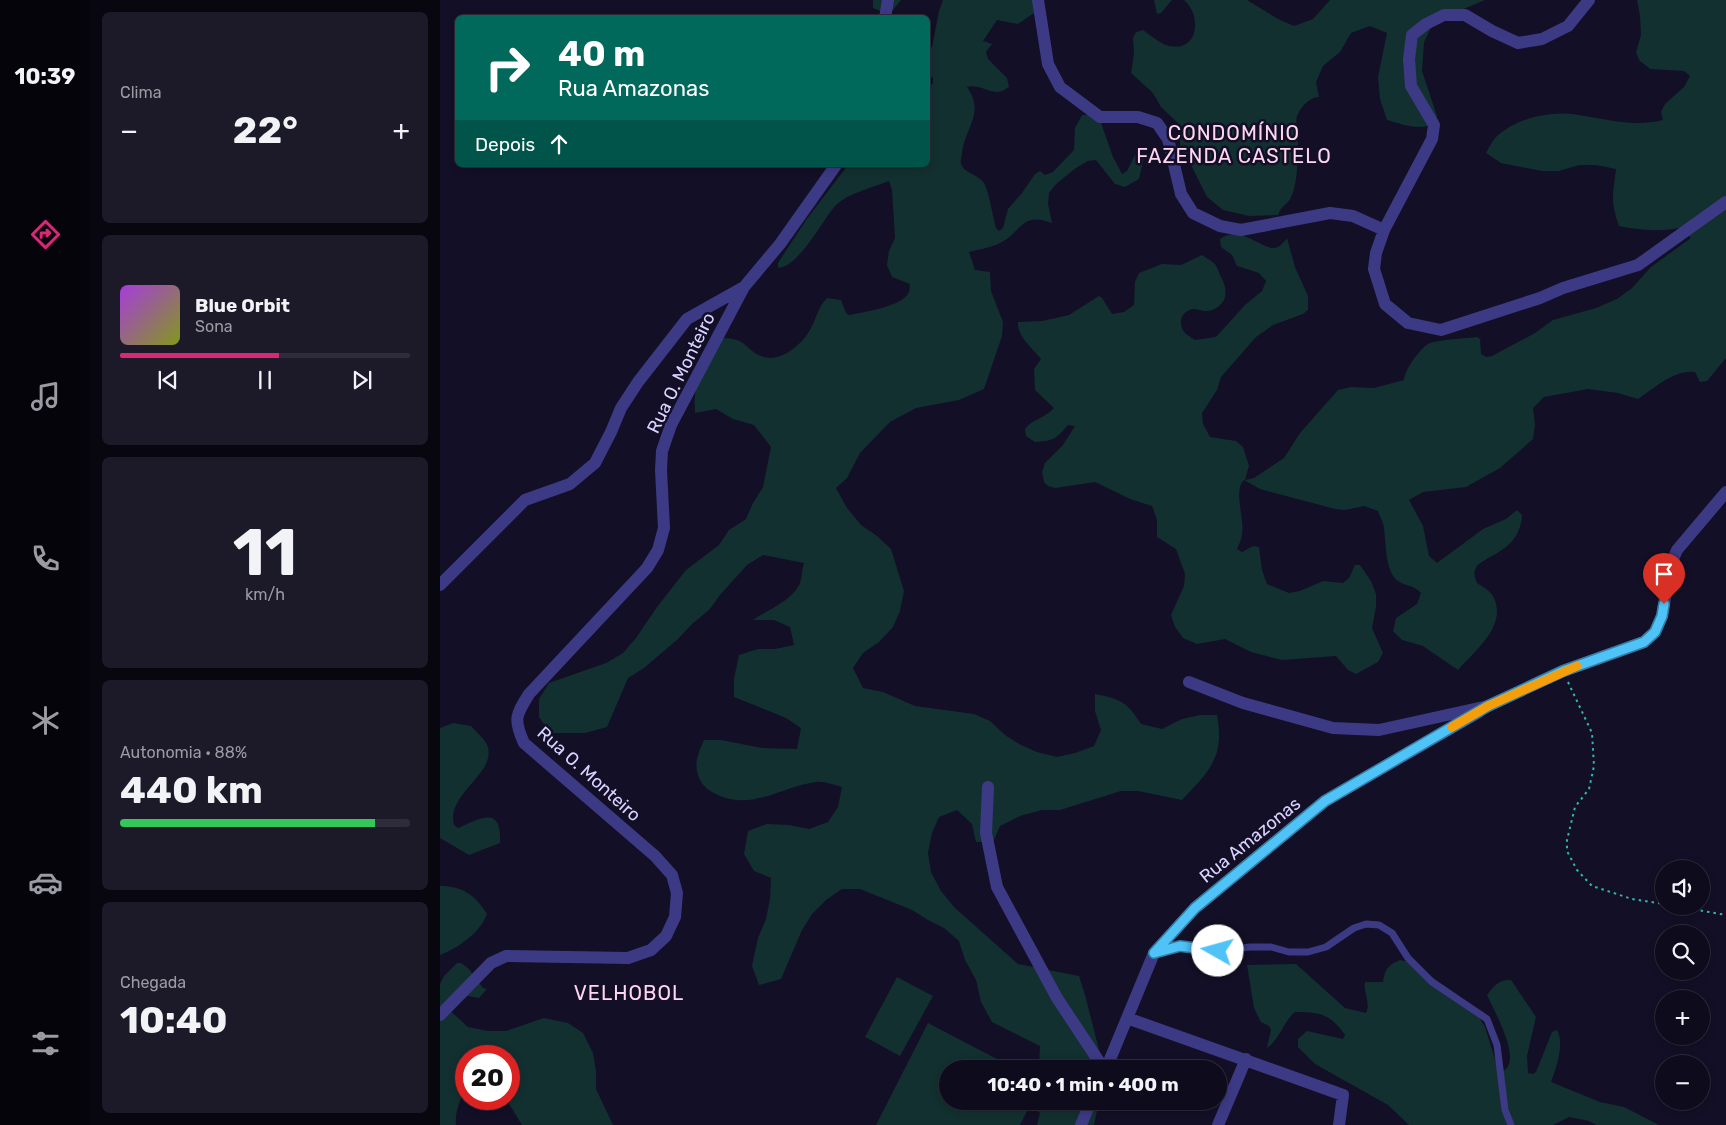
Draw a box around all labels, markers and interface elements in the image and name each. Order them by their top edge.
text: 40 m [558,33,645,75]
icon: right [475,35,540,100]
text: 10:39 [15,63,75,90]
text: Rua Amazonas [558,75,709,102]
text: Clima [120,83,161,102]
text: 22° [233,107,298,153]
text: − [120,114,138,147]
text: + [393,114,410,147]
district label: CONDOMÍNIO FAZENDA CASTELO [1136,121,1332,168]
icon: ahead [545,130,573,158]
text: Depois [475,133,535,156]
icon: directions [28,217,63,252]
text: Blue Orbit [195,294,290,317]
street label: Rua O. Monteiro [642,309,720,437]
text: Sona [195,317,233,336]
icon: previous [154,366,182,394]
icon: pause [251,366,279,394]
icon: next [348,366,376,394]
icon: music [28,379,63,414]
text: 11 [233,514,297,591]
icon: phone [28,541,63,576]
pin [1643,553,1685,604]
icon: arrive [1650,560,1678,588]
text: km/h [245,585,285,604]
icon: climate [28,703,63,738]
street label: Rua O. Monteiro [533,722,645,826]
text: Autonomia · 88% [120,743,247,762]
text: 440 km [120,767,263,813]
street label: Rua Amazonas [1195,792,1305,888]
map controls [1655,860,1710,1110]
button: sound [1655,860,1710,915]
icon: car [28,865,63,900]
position arrow [1191,924,1243,976]
button: search [1655,925,1710,980]
text: Chegada [120,973,186,992]
district label: VELHOBOL [574,981,684,1005]
button: + [1655,990,1710,1045]
text: 10:40 [120,997,228,1043]
icon: filters [28,1026,63,1061]
speed limit sign: 20 [455,1045,520,1110]
button: − [1655,1055,1710,1110]
text: 10:40 · 1 min · 400 m [987,1073,1179,1096]

